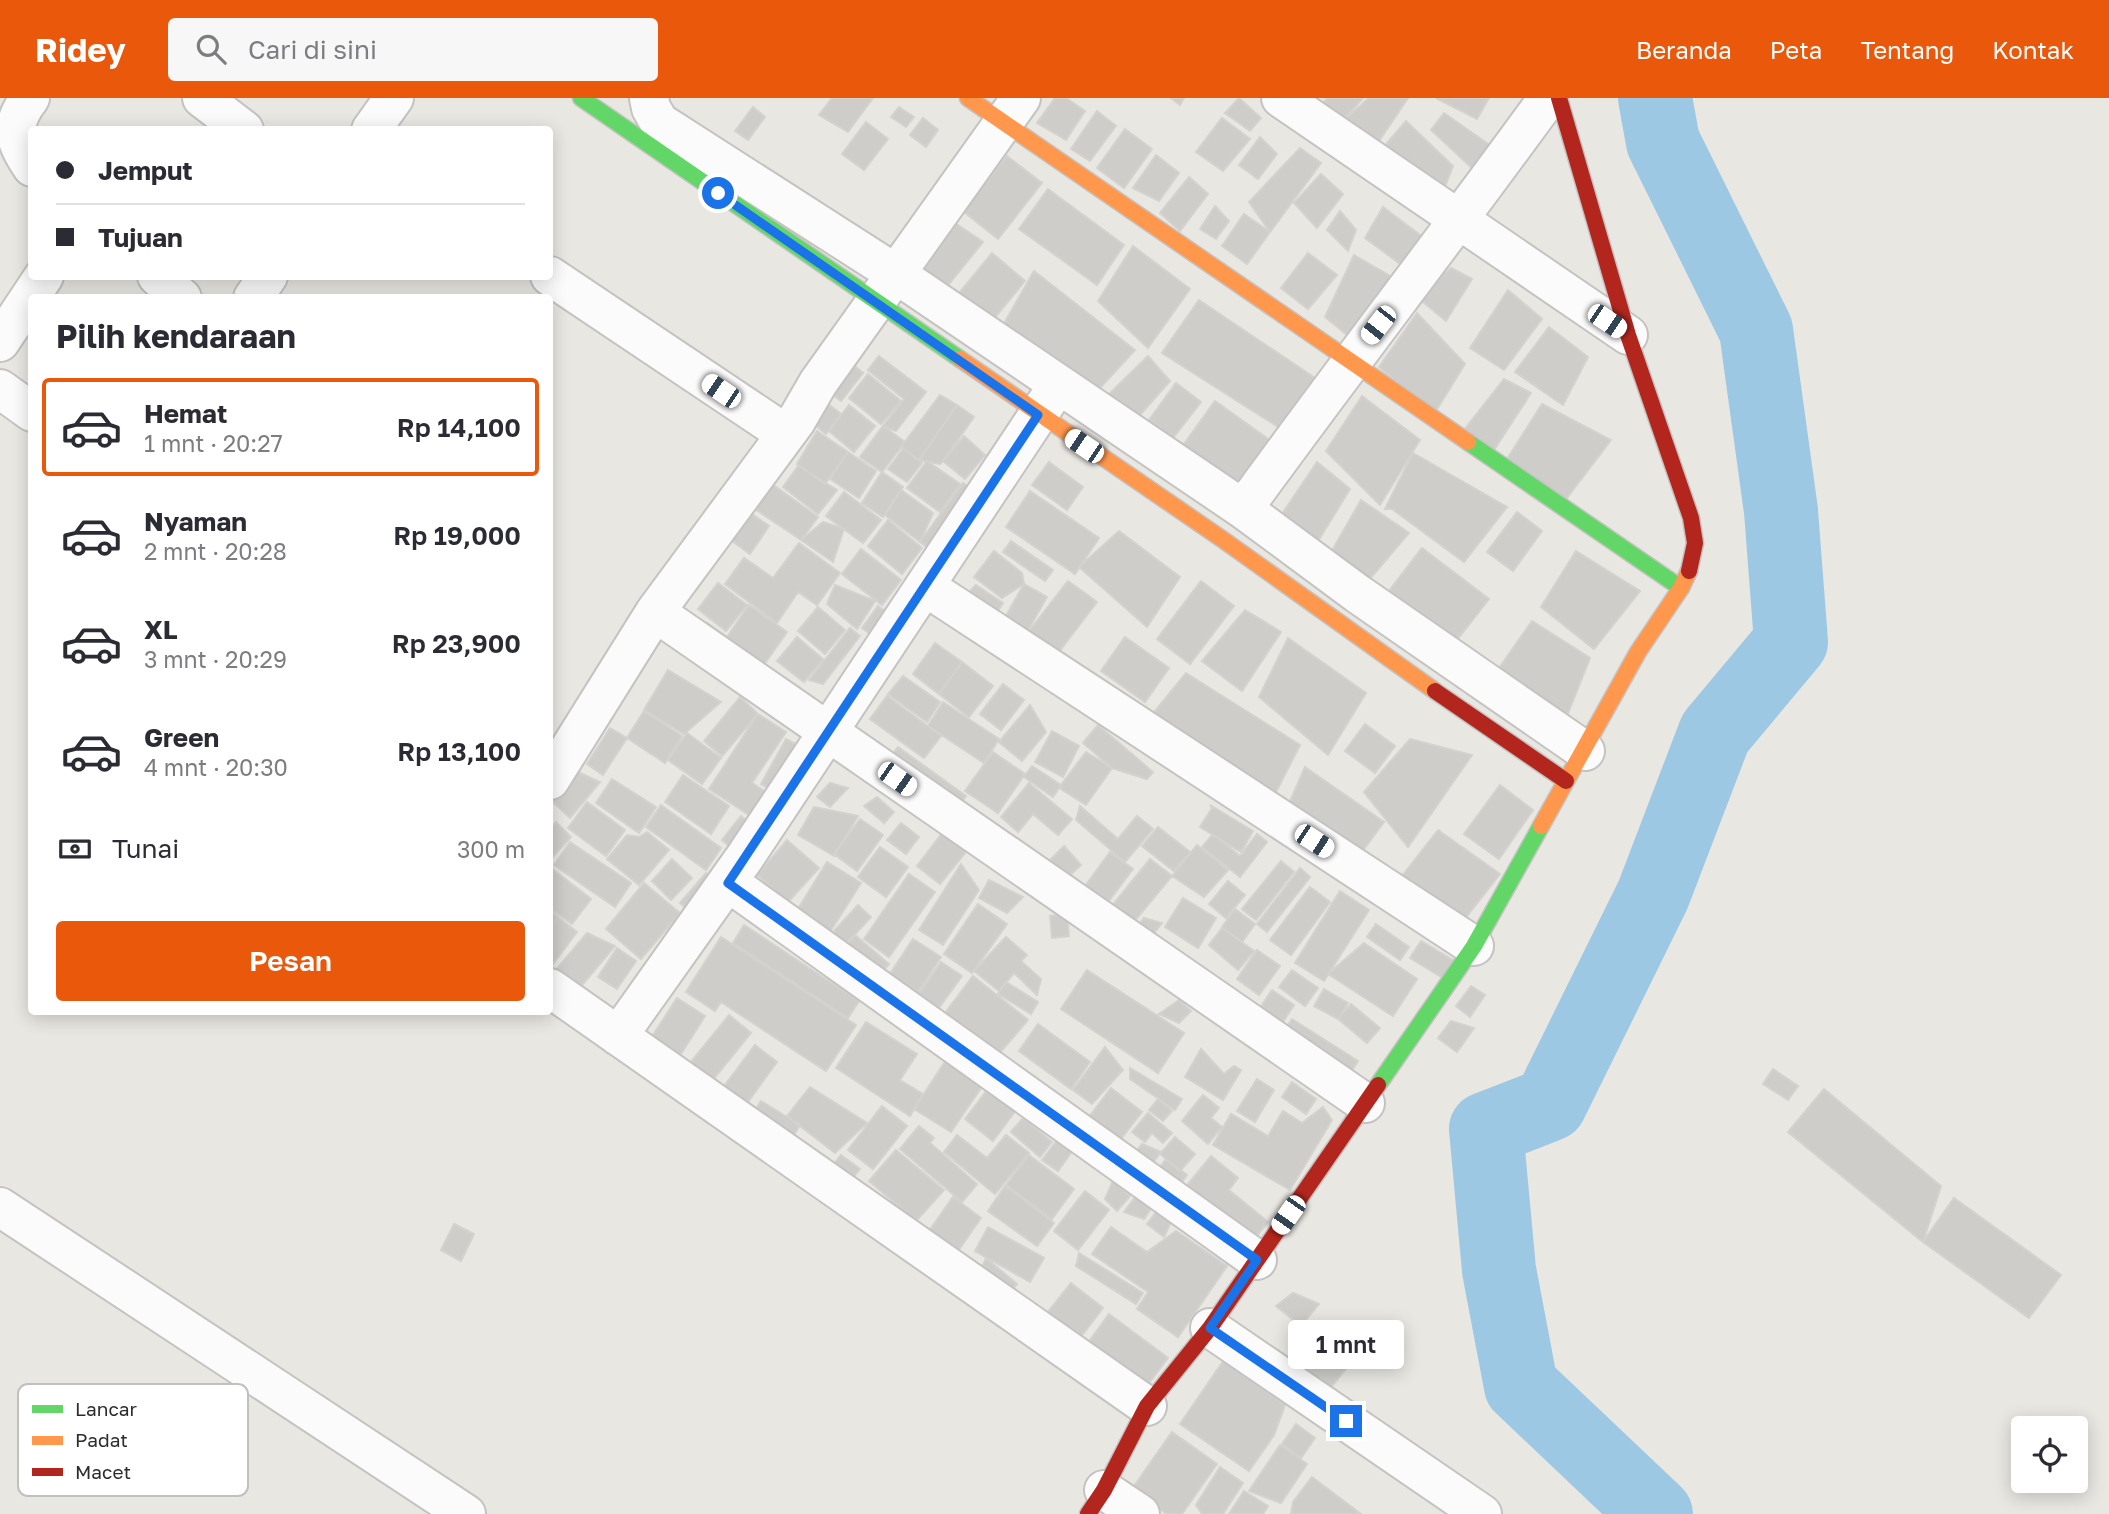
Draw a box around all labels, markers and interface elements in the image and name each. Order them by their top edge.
search box [168,18,658,81]
text: Ridey [35,30,126,69]
icon: search [192,30,230,68]
text: Cari di sini [248,34,377,65]
text: Beranda [1636,35,1732,64]
text: Peta [1770,35,1822,64]
text: Tentang [1860,35,1954,64]
text: Kontak [1992,35,2074,64]
text: Jemput [98,155,193,186]
route start [702,177,734,209]
text: Tujuan [98,222,183,253]
car [1584,301,1631,341]
car [1357,302,1400,348]
text: Pilih kendaraan [56,317,296,355]
car [698,371,745,411]
icon: car [60,396,123,459]
text: Hemat [144,398,227,429]
text: Rp 14,100 [397,412,521,443]
car [1061,426,1108,466]
text: 1 mnt · 20:27 [144,429,283,457]
icon: car [60,504,123,567]
text: Nyaman [144,506,247,537]
text: Rp 19,000 [393,520,521,551]
text: 2 mnt · 20:28 [144,537,287,565]
icon: car [60,612,123,675]
text: XL [144,614,178,645]
text: Rp 23,900 [392,628,521,659]
text: 3 mnt · 20:29 [144,645,287,673]
icon: car [60,720,123,783]
text: Green [144,722,219,753]
text: Rp 13,100 [397,736,521,767]
text: 4 mnt · 20:30 [144,753,288,781]
car [874,758,921,800]
car [1291,821,1338,861]
icon: cash [56,830,94,868]
text: Tunai [112,833,179,864]
text: 300 m [457,835,525,863]
button: Pesan [56,921,525,1001]
car [1268,1192,1309,1238]
callout: 1 mnt [1288,1320,1404,1368]
text: 1 mnt [1316,1330,1376,1358]
legend [18,1384,248,1496]
text: Lancar [75,1397,138,1420]
route end [1330,1405,1362,1437]
map controls [2011,1416,2088,1493]
button: locate [2011,1416,2088,1493]
text: Padat [75,1428,128,1451]
text: Macet [75,1460,131,1483]

